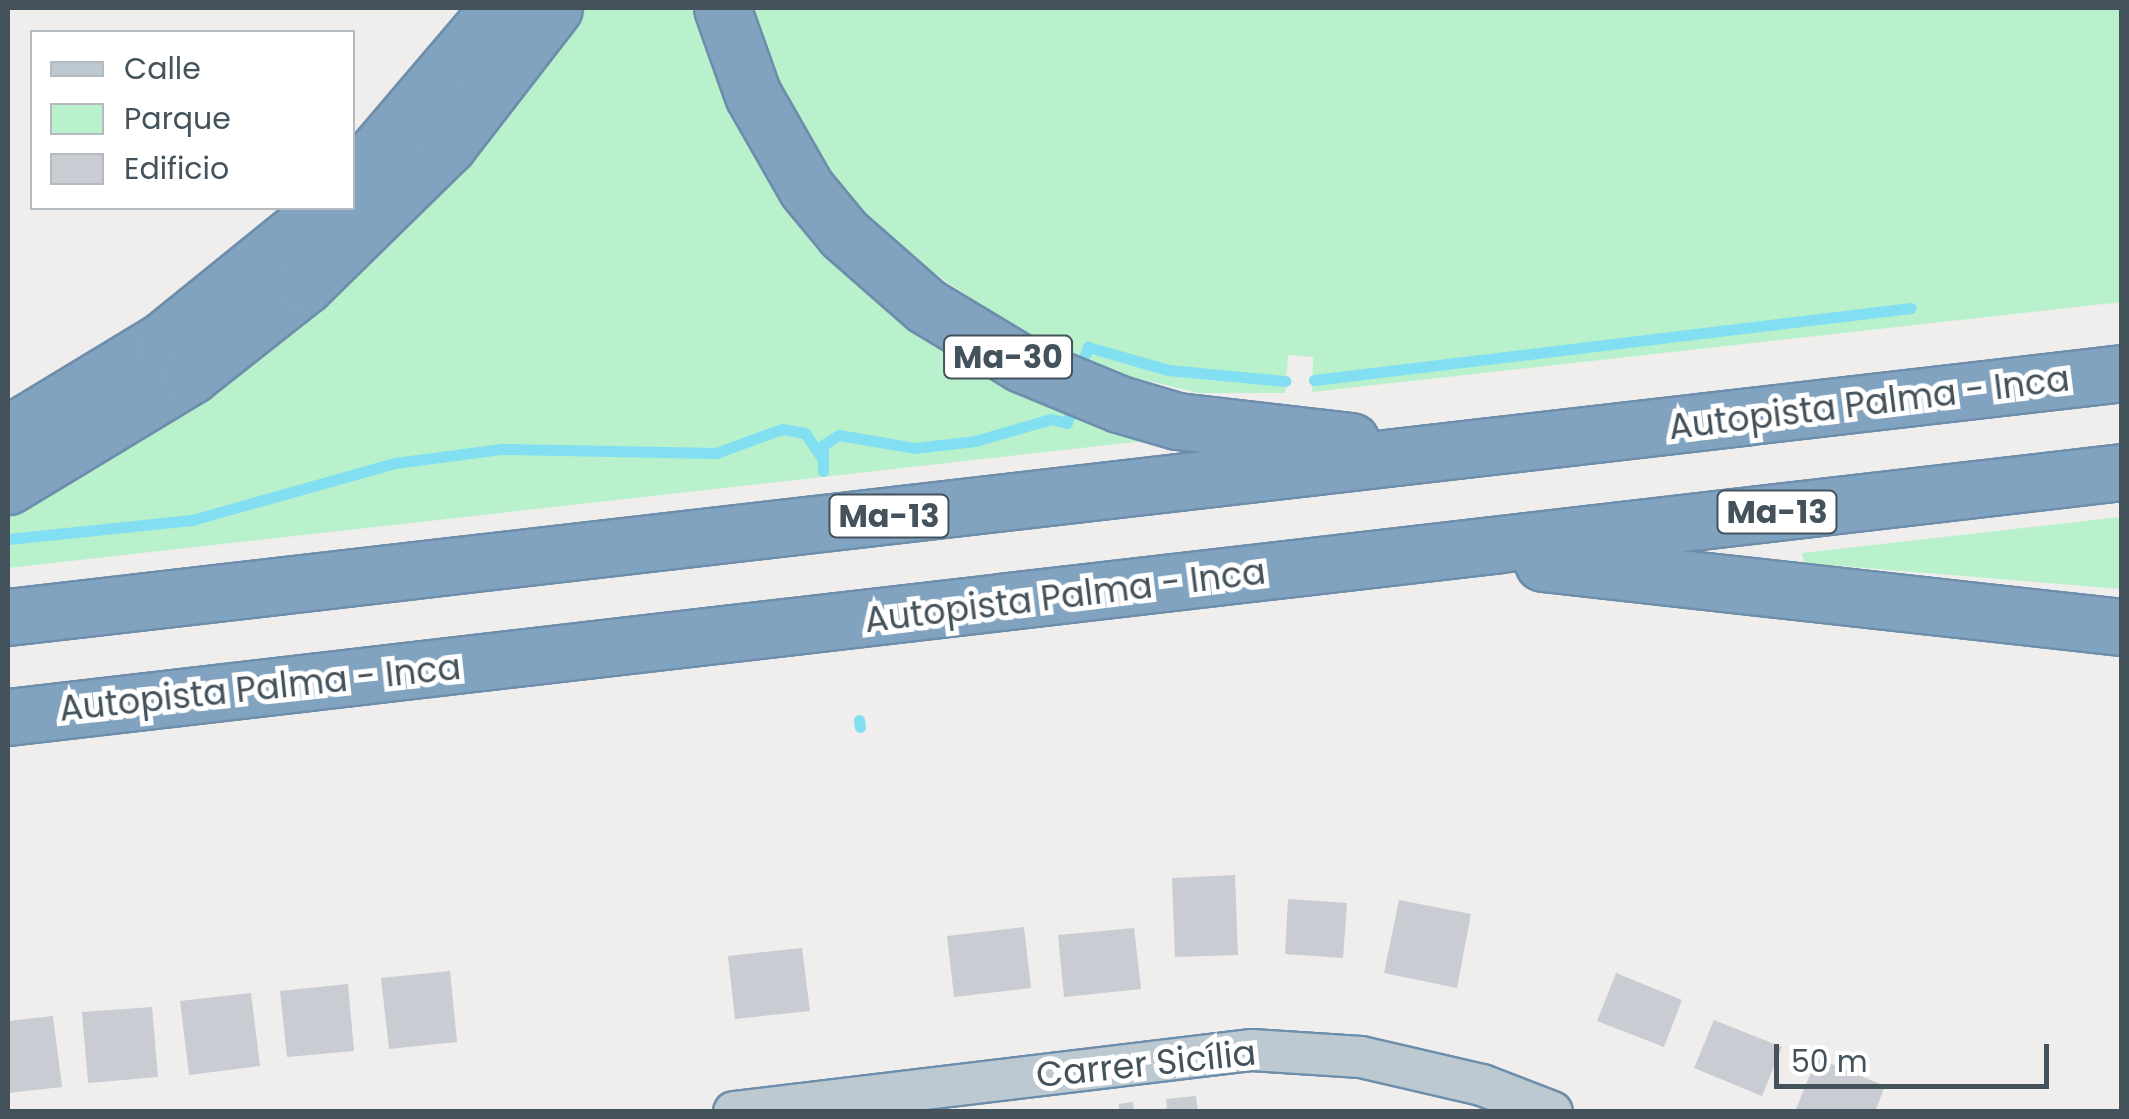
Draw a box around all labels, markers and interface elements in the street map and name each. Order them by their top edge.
legend [30,30,355,210]
text: Calle [124,47,201,90]
text: Parque [124,97,231,140]
text: Edificio [124,147,229,190]
road number: Ma-30 [943,330,1073,384]
street label: Autopista Palma - Inca [1666,358,2072,448]
road number: Ma-13 [1714,485,1840,539]
road number: Ma-13 [826,489,952,543]
street label: Autopista Palma - Inca [862,551,1268,641]
street label: Autopista Palma - Inca [57,646,463,730]
scale bar [1779,1024,2054,1086]
street label: Carrer Sicília [1034,1032,1258,1096]
text: 50 m [1791,1040,1868,1083]

